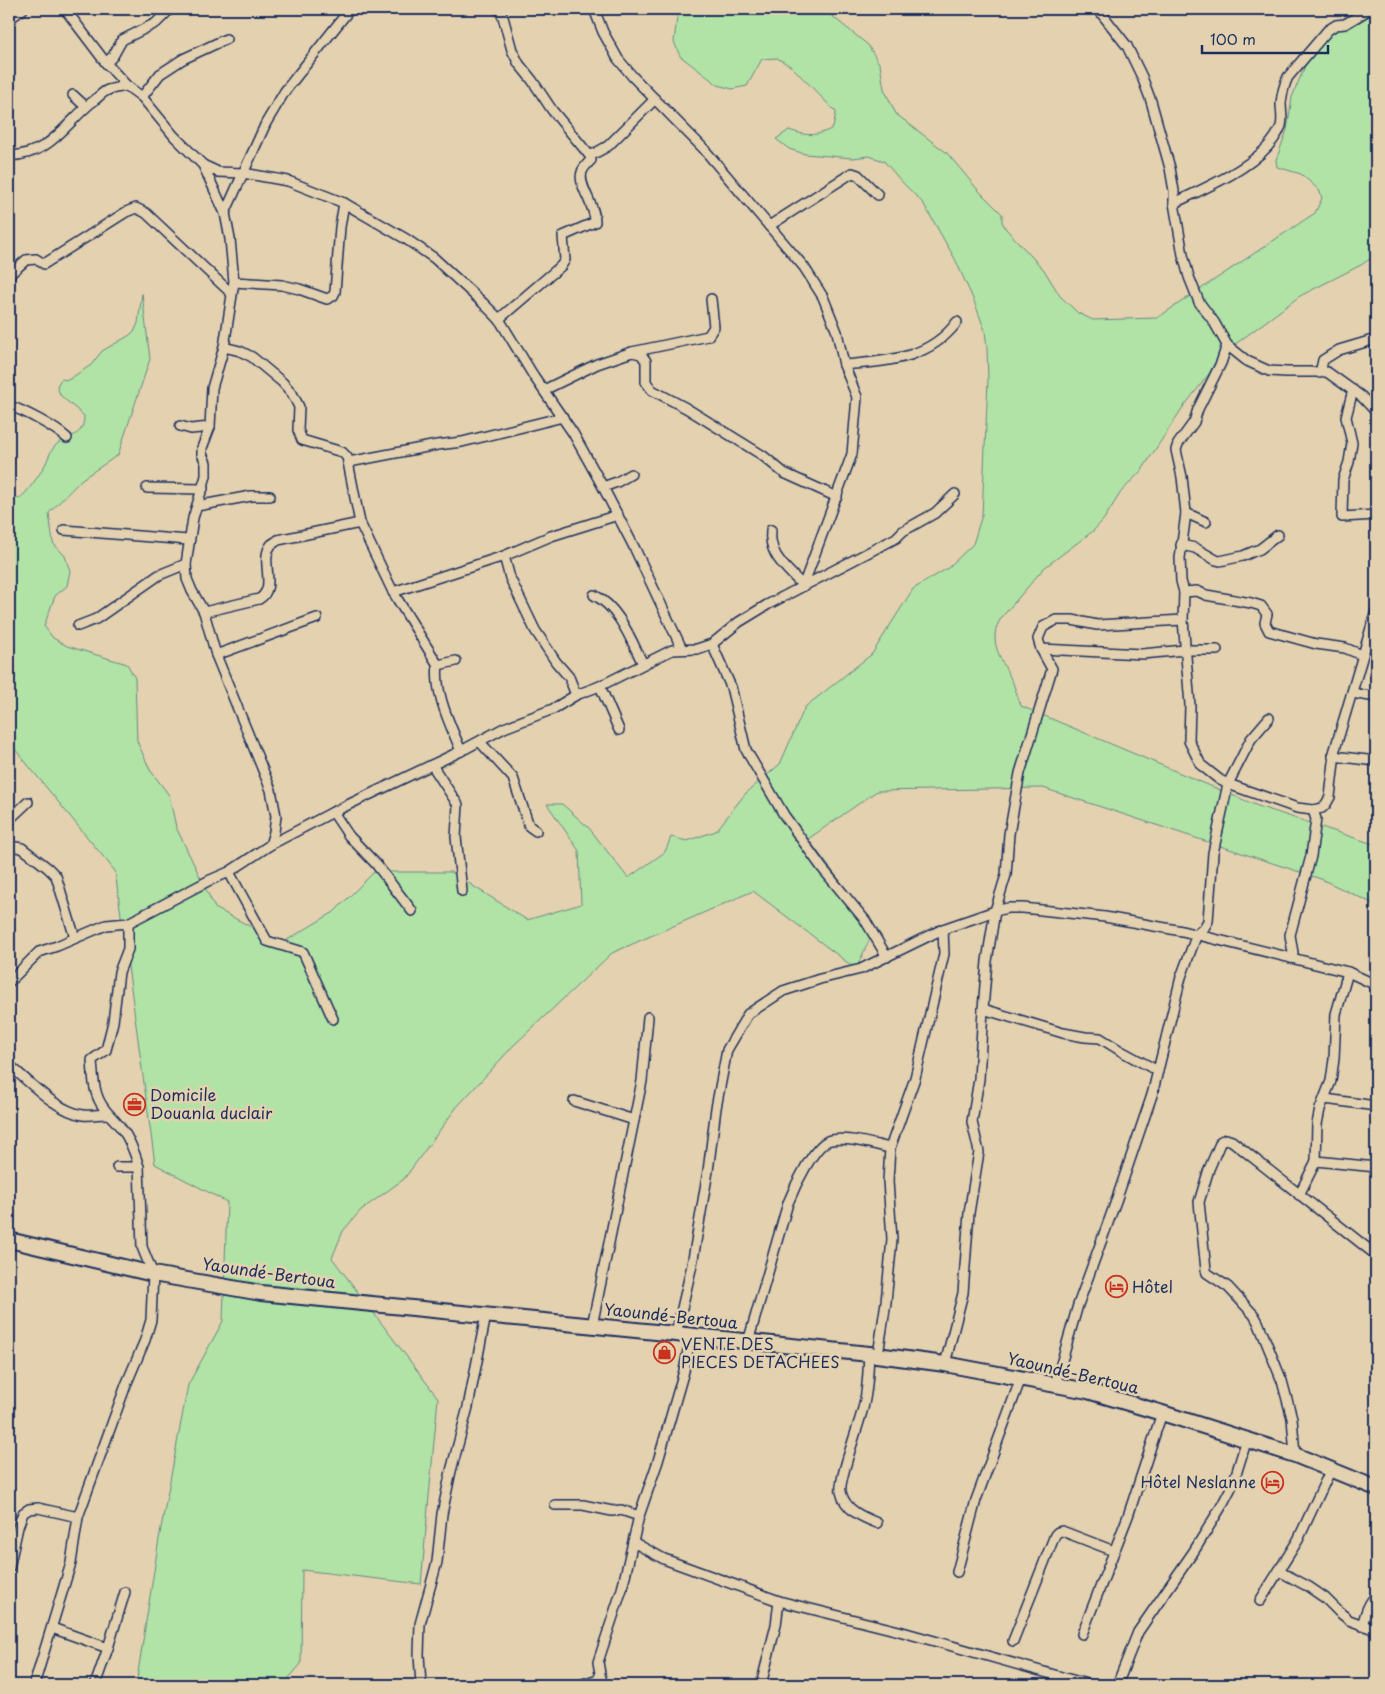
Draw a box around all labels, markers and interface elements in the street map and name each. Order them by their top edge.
scale bar [1202,22,1329,54]
text: 100 m [1210,27,1256,50]
place label: Domicile Douanla duclair [150,1082,273,1124]
office icon: Domicile Douanla duclair [122,1092,146,1116]
street label: Yaoundé-Bertoua [201,1251,337,1293]
place label: Hôtel [1132,1274,1173,1298]
hotel icon: Hôtel [1104,1275,1128,1299]
street label: Yaoundé-Bertoua [603,1296,739,1334]
place label: VENTE DES PIECES DETACHEES [681,1331,840,1373]
shop icon: VENTE DES PIECES DETACHEES [653,1341,677,1365]
street label: Yaoundé-Bertoua [1005,1345,1141,1399]
place label: Hôtel Neslanne [1140,1469,1256,1493]
hotel icon: Hôtel Neslanne [1260,1470,1284,1494]

